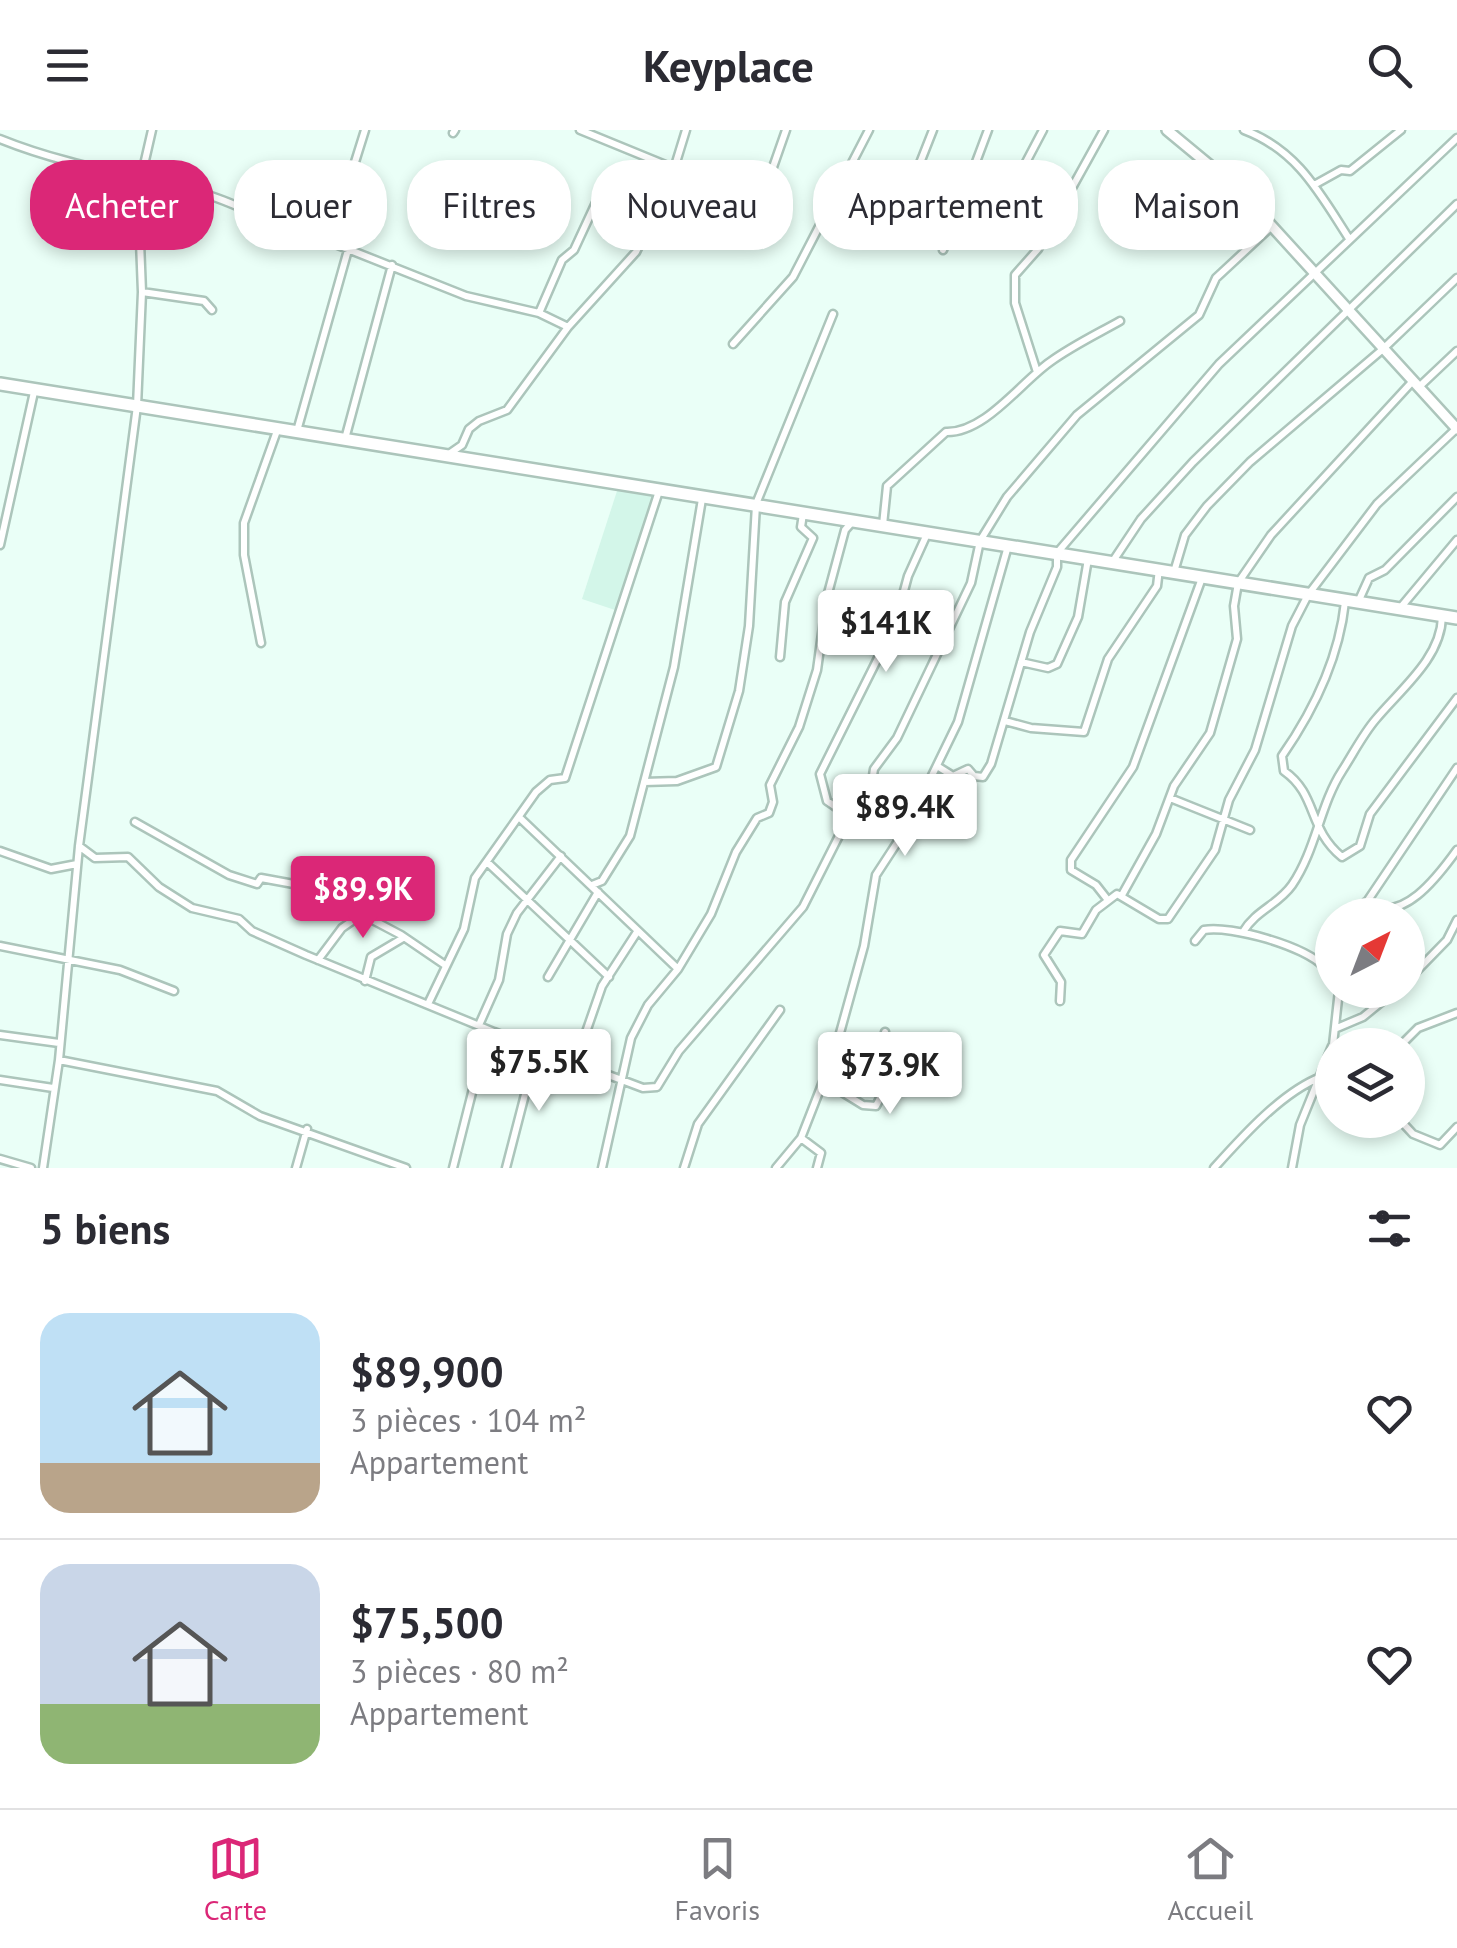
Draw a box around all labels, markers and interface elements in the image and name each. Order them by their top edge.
text: Keyplace [643,36,814,94]
icon: menu [40,38,95,93]
icon: search [1362,38,1417,93]
chip: Acheter [30,160,214,250]
chip: Louer [234,160,387,250]
chip: Filtres [407,160,571,250]
chip: Nouveau [591,160,793,250]
chip: Appartement [813,160,1078,250]
chip: Maison [1098,160,1275,250]
pin: $141K [816,590,956,675]
text: $141K [840,601,932,643]
pin: $89.4K [824,774,986,859]
text: $89.4K [855,785,955,827]
pin: $89.9K [282,856,444,941]
text: $89.9K [313,867,413,909]
north arrow [1315,898,1425,1008]
map controls [1315,898,1425,1138]
button: layers [1315,1028,1425,1138]
pin: $75.5K [458,1029,620,1114]
pin: $73.9K [809,1032,971,1117]
text: $75.5K [489,1040,589,1082]
text: $73.9K [840,1043,940,1085]
text: 5 biens [40,1201,170,1256]
icon: filters [1362,1201,1417,1256]
text: $89,900 [350,1344,503,1399]
icon: home [120,1353,240,1473]
icon: heart [1362,1386,1417,1441]
text: 3 pièces · 104 m² [350,1399,586,1441]
text: Appartement [350,1441,528,1483]
text: $75,500 [350,1595,503,1650]
icon: home [120,1604,240,1724]
icon: heart [1362,1637,1417,1692]
text: 3 pièces · 80 m² [350,1650,569,1692]
text: Appartement [350,1692,528,1734]
tab: Carte [204,1831,267,1928]
tab: Favoris [675,1831,760,1928]
tab: Accueil [1168,1831,1253,1928]

